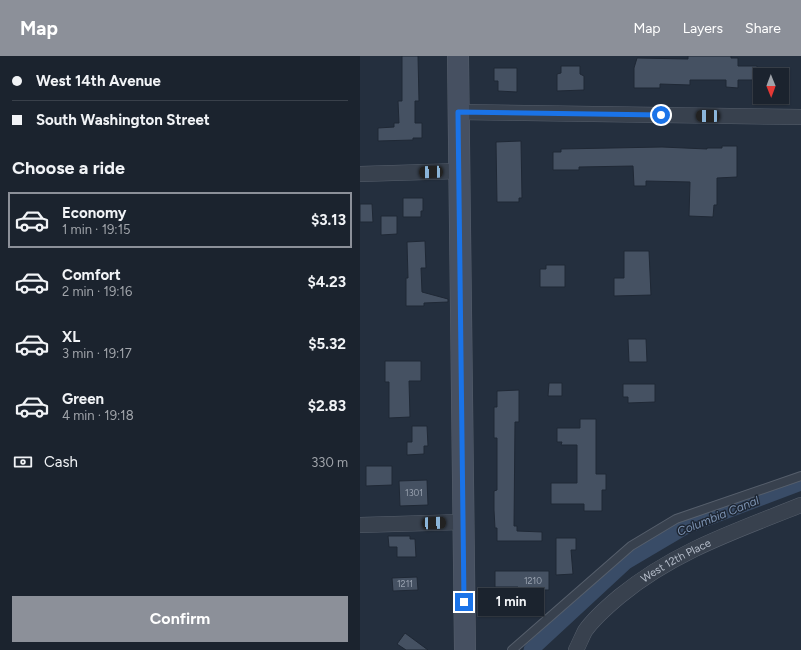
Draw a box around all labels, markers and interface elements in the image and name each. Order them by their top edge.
text: Map [20,17,58,40]
text: Map [633,20,661,37]
text: Layers [683,20,723,37]
text: Share [745,20,781,37]
north arrow [753,68,789,104]
map controls [753,68,789,104]
text: West 14th Avenue [36,72,161,90]
route start [652,106,670,124]
car [696,110,720,122]
text: South Washington Street [36,111,210,129]
text: Choose a ride [12,157,125,179]
car [419,166,443,178]
icon: car [14,202,50,238]
text: Economy [62,204,127,222]
text: $3.13 [311,211,346,229]
text: 1 min · 19:15 [62,222,131,237]
icon: car [14,264,50,300]
text: Comfort [62,266,121,284]
text: $4.23 [307,273,346,291]
text: 2 min · 19:16 [62,284,132,299]
icon: car [14,326,50,362]
text: XL [62,328,80,346]
text: $5.32 [308,335,346,353]
text: 3 min · 19:17 [62,346,132,361]
icon: car [14,388,50,424]
text: Green [62,390,104,408]
text: $2.83 [308,397,346,415]
text: 4 min · 19:18 [62,408,134,423]
icon: cash [12,451,34,473]
text: Cash [44,453,78,471]
text: 330 m [311,455,348,470]
house number: 1301 [405,487,423,498]
water label: Columbia Canal [675,493,761,539]
car [422,517,446,529]
street label: West 12th Place [638,536,713,585]
house number: 1210 [524,575,542,586]
house number: 1211 [397,578,413,589]
callout: 1 min [478,588,544,616]
route end [455,593,473,611]
text: 1 min [496,594,526,609]
button: Confirm [12,596,348,642]

